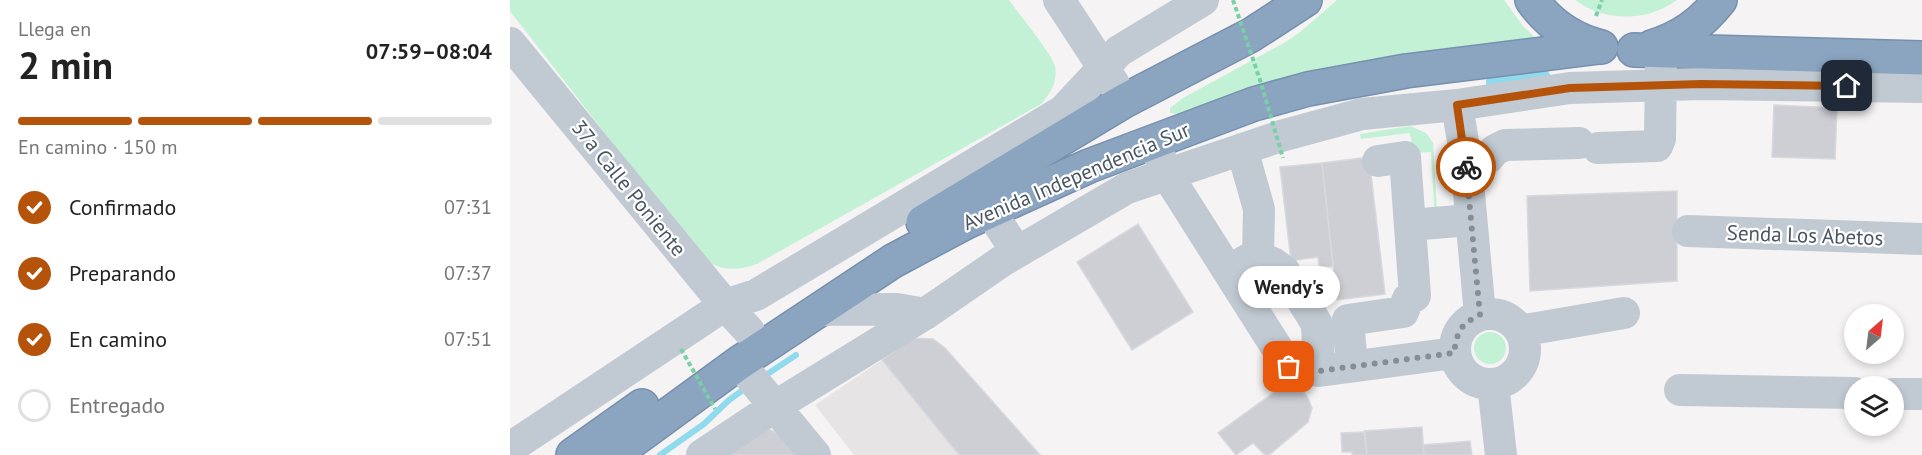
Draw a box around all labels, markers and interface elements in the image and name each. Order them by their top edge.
text: Llega en [18,16,91,42]
text: 07:59–08:04 [366,37,492,65]
text: 2 min [18,39,113,90]
pin [1821,60,1872,111]
icon: home [1830,69,1863,102]
street label: 37a Calle Poniente [566,114,692,262]
street label: Avenida Independencia Sur [959,116,1193,236]
text: En camino · 150 m [18,134,178,160]
courier [1436,137,1496,197]
icon: bike [1450,151,1483,184]
icon: check [18,191,51,224]
text: Confirmado [69,193,176,221]
text: 07:31 [444,194,492,220]
street label: Senda Los Abetos [1726,219,1884,251]
icon: check [18,257,51,290]
text: Preparando [69,259,176,287]
text: 07:37 [444,260,492,286]
callout: Wendy's [1238,265,1340,307]
text: Wendy's [1254,274,1324,300]
north arrow [1844,304,1904,364]
map controls [1844,304,1904,436]
icon: check [18,323,51,356]
text: En camino [69,325,167,353]
text: 07:51 [444,326,492,352]
pin [1263,341,1314,392]
icon: bag [1272,350,1305,383]
button: layers [1844,376,1904,436]
text: Entregado [69,391,165,419]

